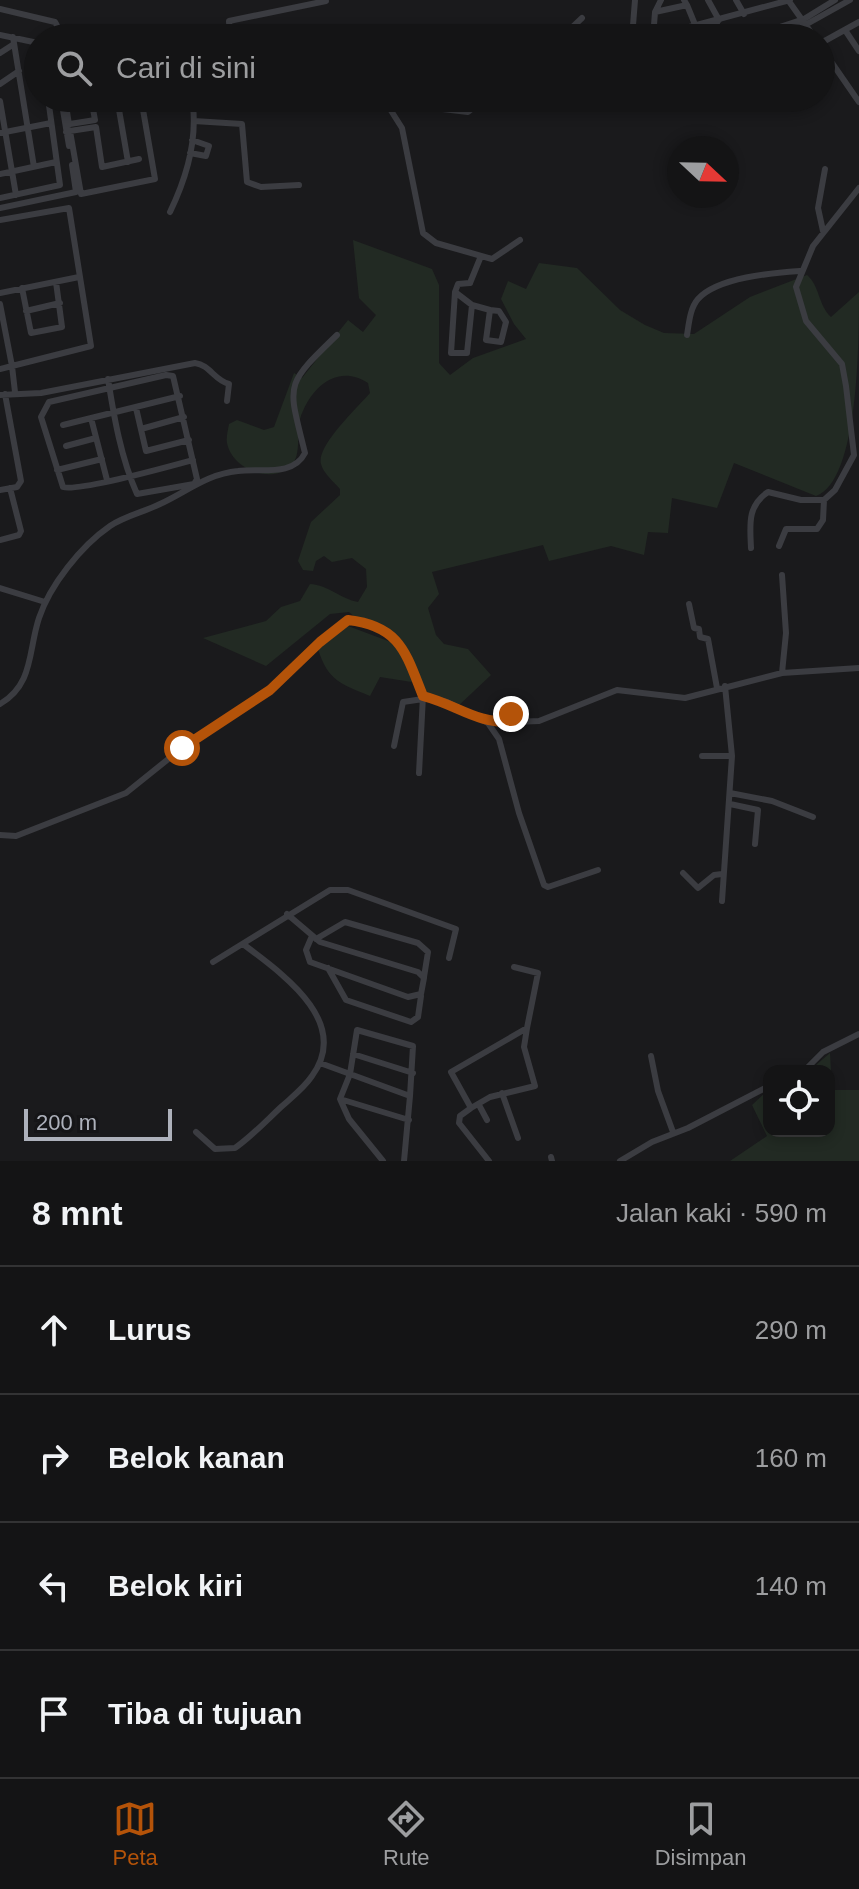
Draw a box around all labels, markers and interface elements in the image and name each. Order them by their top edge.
search box [24,24,835,112]
icon: search [52,46,96,90]
text: Cari di sini [116,51,256,84]
north arrow [667,136,739,208]
route end [493,696,529,732]
route start [164,730,200,766]
map controls [763,1065,835,1137]
button: locate [763,1065,835,1137]
scale bar [24,1105,172,1141]
text: 200 m [36,1110,97,1135]
text: 8 mnt [32,1194,123,1232]
text: Jalan kaki · 590 m [616,1198,827,1228]
icon: ahead [32,1308,76,1352]
text: Lurus [108,1313,191,1346]
text: 290 m [755,1315,827,1345]
icon: right [32,1436,76,1480]
text: Belok kanan [108,1441,285,1474]
text: 160 m [755,1443,827,1473]
icon: left [32,1564,76,1608]
text: Belok kiri [108,1569,243,1602]
text: 140 m [755,1571,827,1601]
icon: arrive [32,1692,76,1736]
text: Tiba di tujuan [108,1697,302,1730]
tab: Peta [113,1797,158,1871]
tab: Rute [383,1797,430,1871]
tab: Disimpan [655,1797,746,1871]

